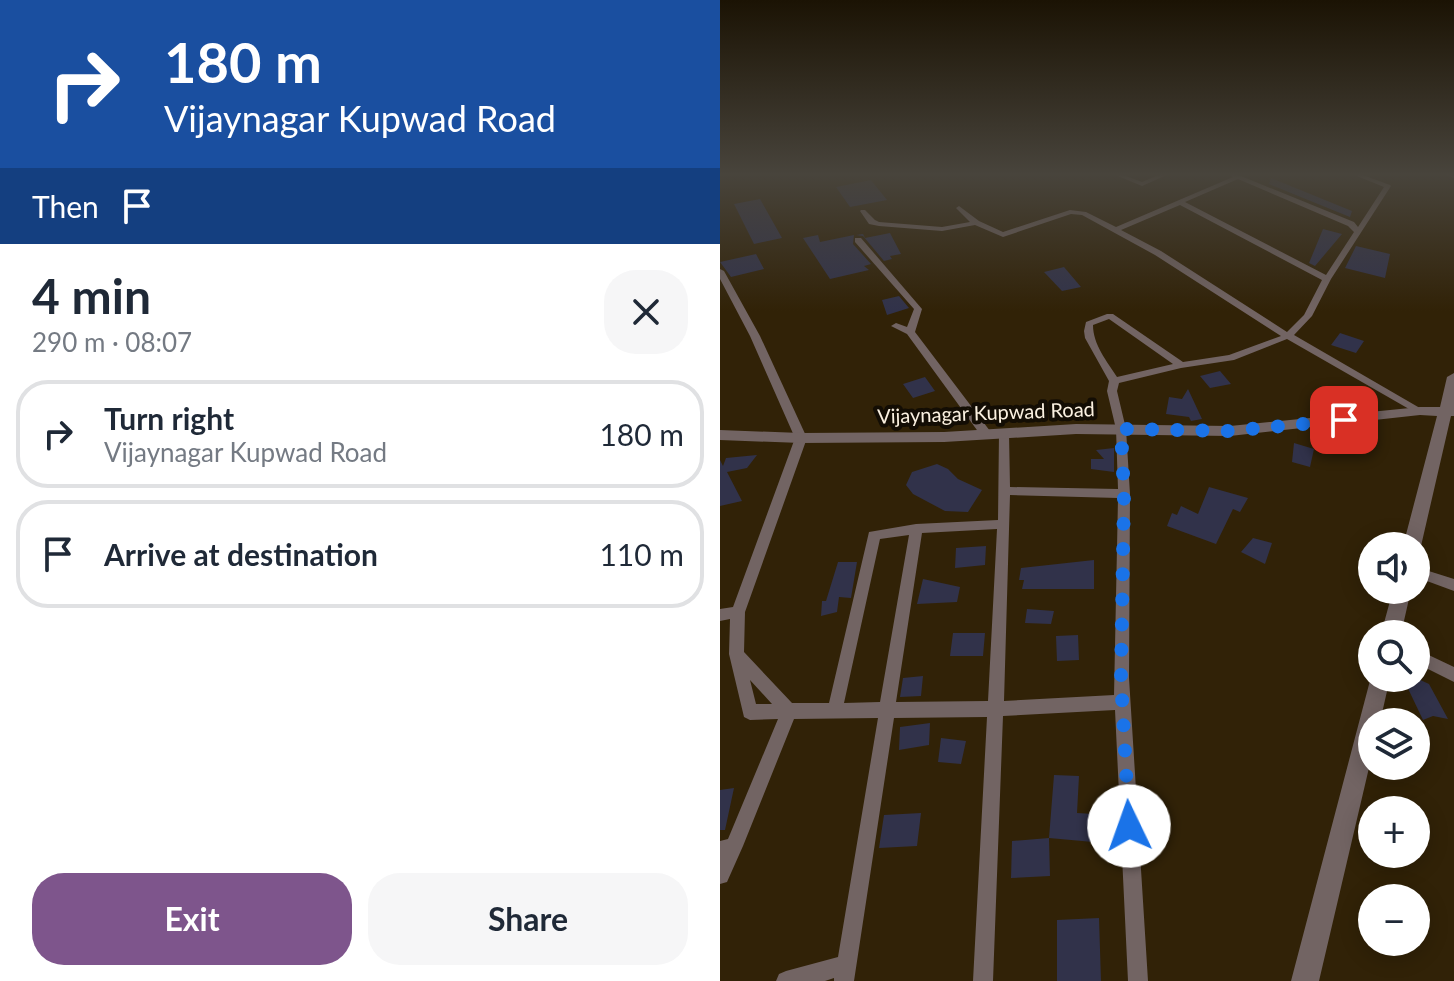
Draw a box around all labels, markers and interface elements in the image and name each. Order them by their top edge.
text: 180 m [164,28,322,95]
icon: right [32,32,136,136]
text: Vijaynagar Kupwad Road [164,96,556,140]
icon: arrive [115,184,159,228]
text: Then [32,188,99,224]
text: 4 min [32,267,151,324]
button: close [604,270,688,354]
text: 290 m · 08:07 [32,326,192,358]
pin [1310,386,1378,454]
street label: Vijaynagar Kupwad Road [877,396,1095,428]
icon: arrive [1322,398,1366,442]
text: Turn right [104,400,234,436]
icon: right [36,412,80,456]
text: 180 m [599,416,684,452]
text: Vijaynagar Kupwad Road [104,436,387,468]
icon: arrive [36,532,80,576]
map controls [1358,532,1430,956]
button: sound [1358,532,1430,604]
text: Arrive at destination [104,536,378,572]
text: 110 m [599,536,684,572]
button: search [1358,620,1430,692]
button: layers [1358,708,1430,780]
position arrow [1087,784,1171,868]
button: + [1358,796,1430,868]
button: Exit [32,873,352,965]
button: Share [368,873,688,965]
button: − [1358,884,1430,956]

